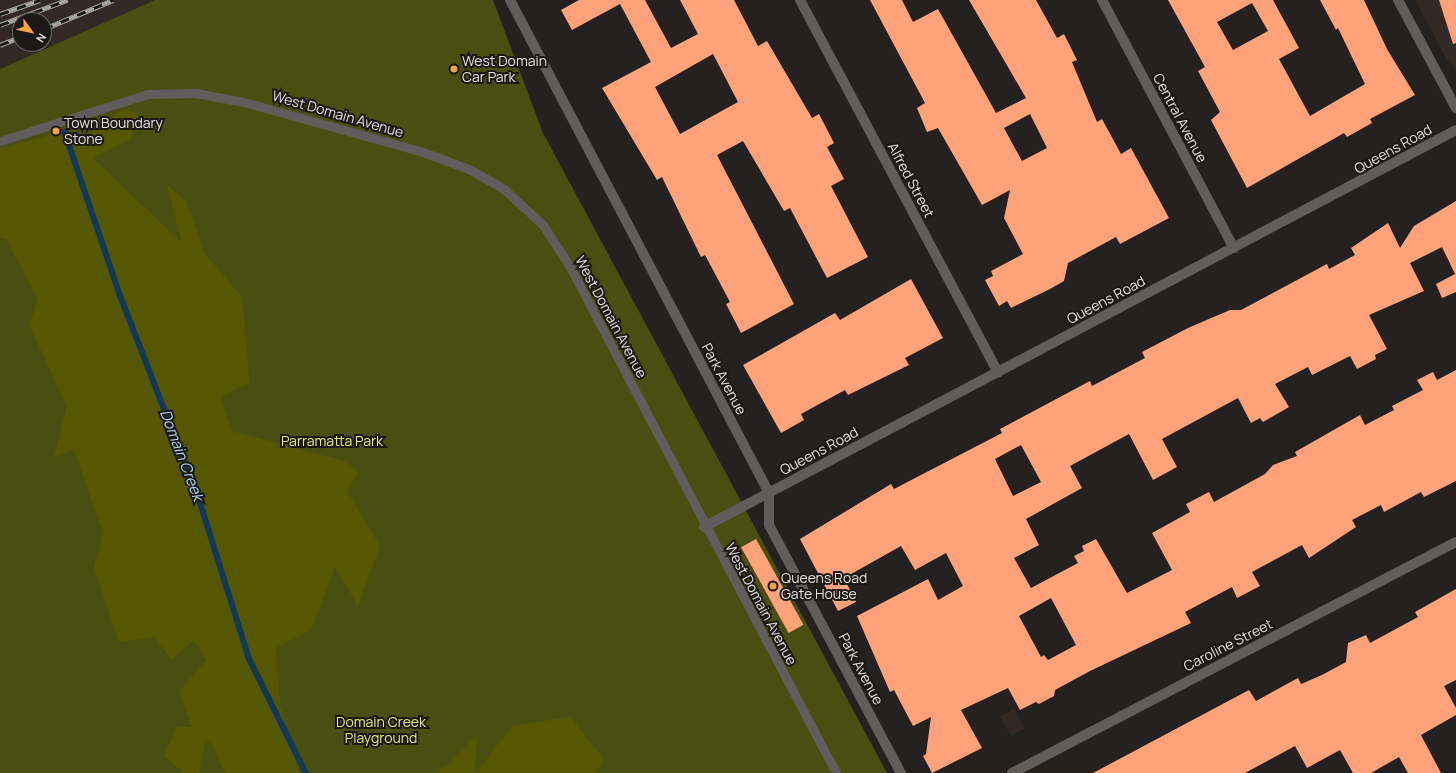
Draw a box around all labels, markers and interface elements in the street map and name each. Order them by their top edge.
north arrow [12,12,52,52]
text: N [33,31,50,46]
place label: West Domain Car Park [462,53,547,86]
marker: West Domain Car Park [449,64,459,74]
street label: Central Avenue [1149,71,1211,165]
street label: West Domain Avenue [270,87,406,141]
place label: Town Boundary Stone [64,115,163,148]
street label: Queens Road [1351,121,1435,177]
marker: Town Boundary Stone [51,126,61,136]
street label: Alfred Street [884,140,938,220]
street label: West Domain Avenue [572,253,650,381]
street label: Queens Road [1064,272,1148,328]
street label: Park Avenue [698,340,750,418]
water label: Domain Creek [156,407,208,503]
street label: Queens Road [777,423,861,479]
park label: Parramatta Park [281,433,383,449]
street label: West Domain Avenue [722,540,800,668]
place label: Queens Road Gate House [781,570,867,602]
marker: Queens Road Gate House [768,581,778,591]
street label: Caroline Street [1181,615,1275,675]
street label: Park Avenue [835,630,887,708]
park label: Domain Creek Playground [336,714,426,746]

